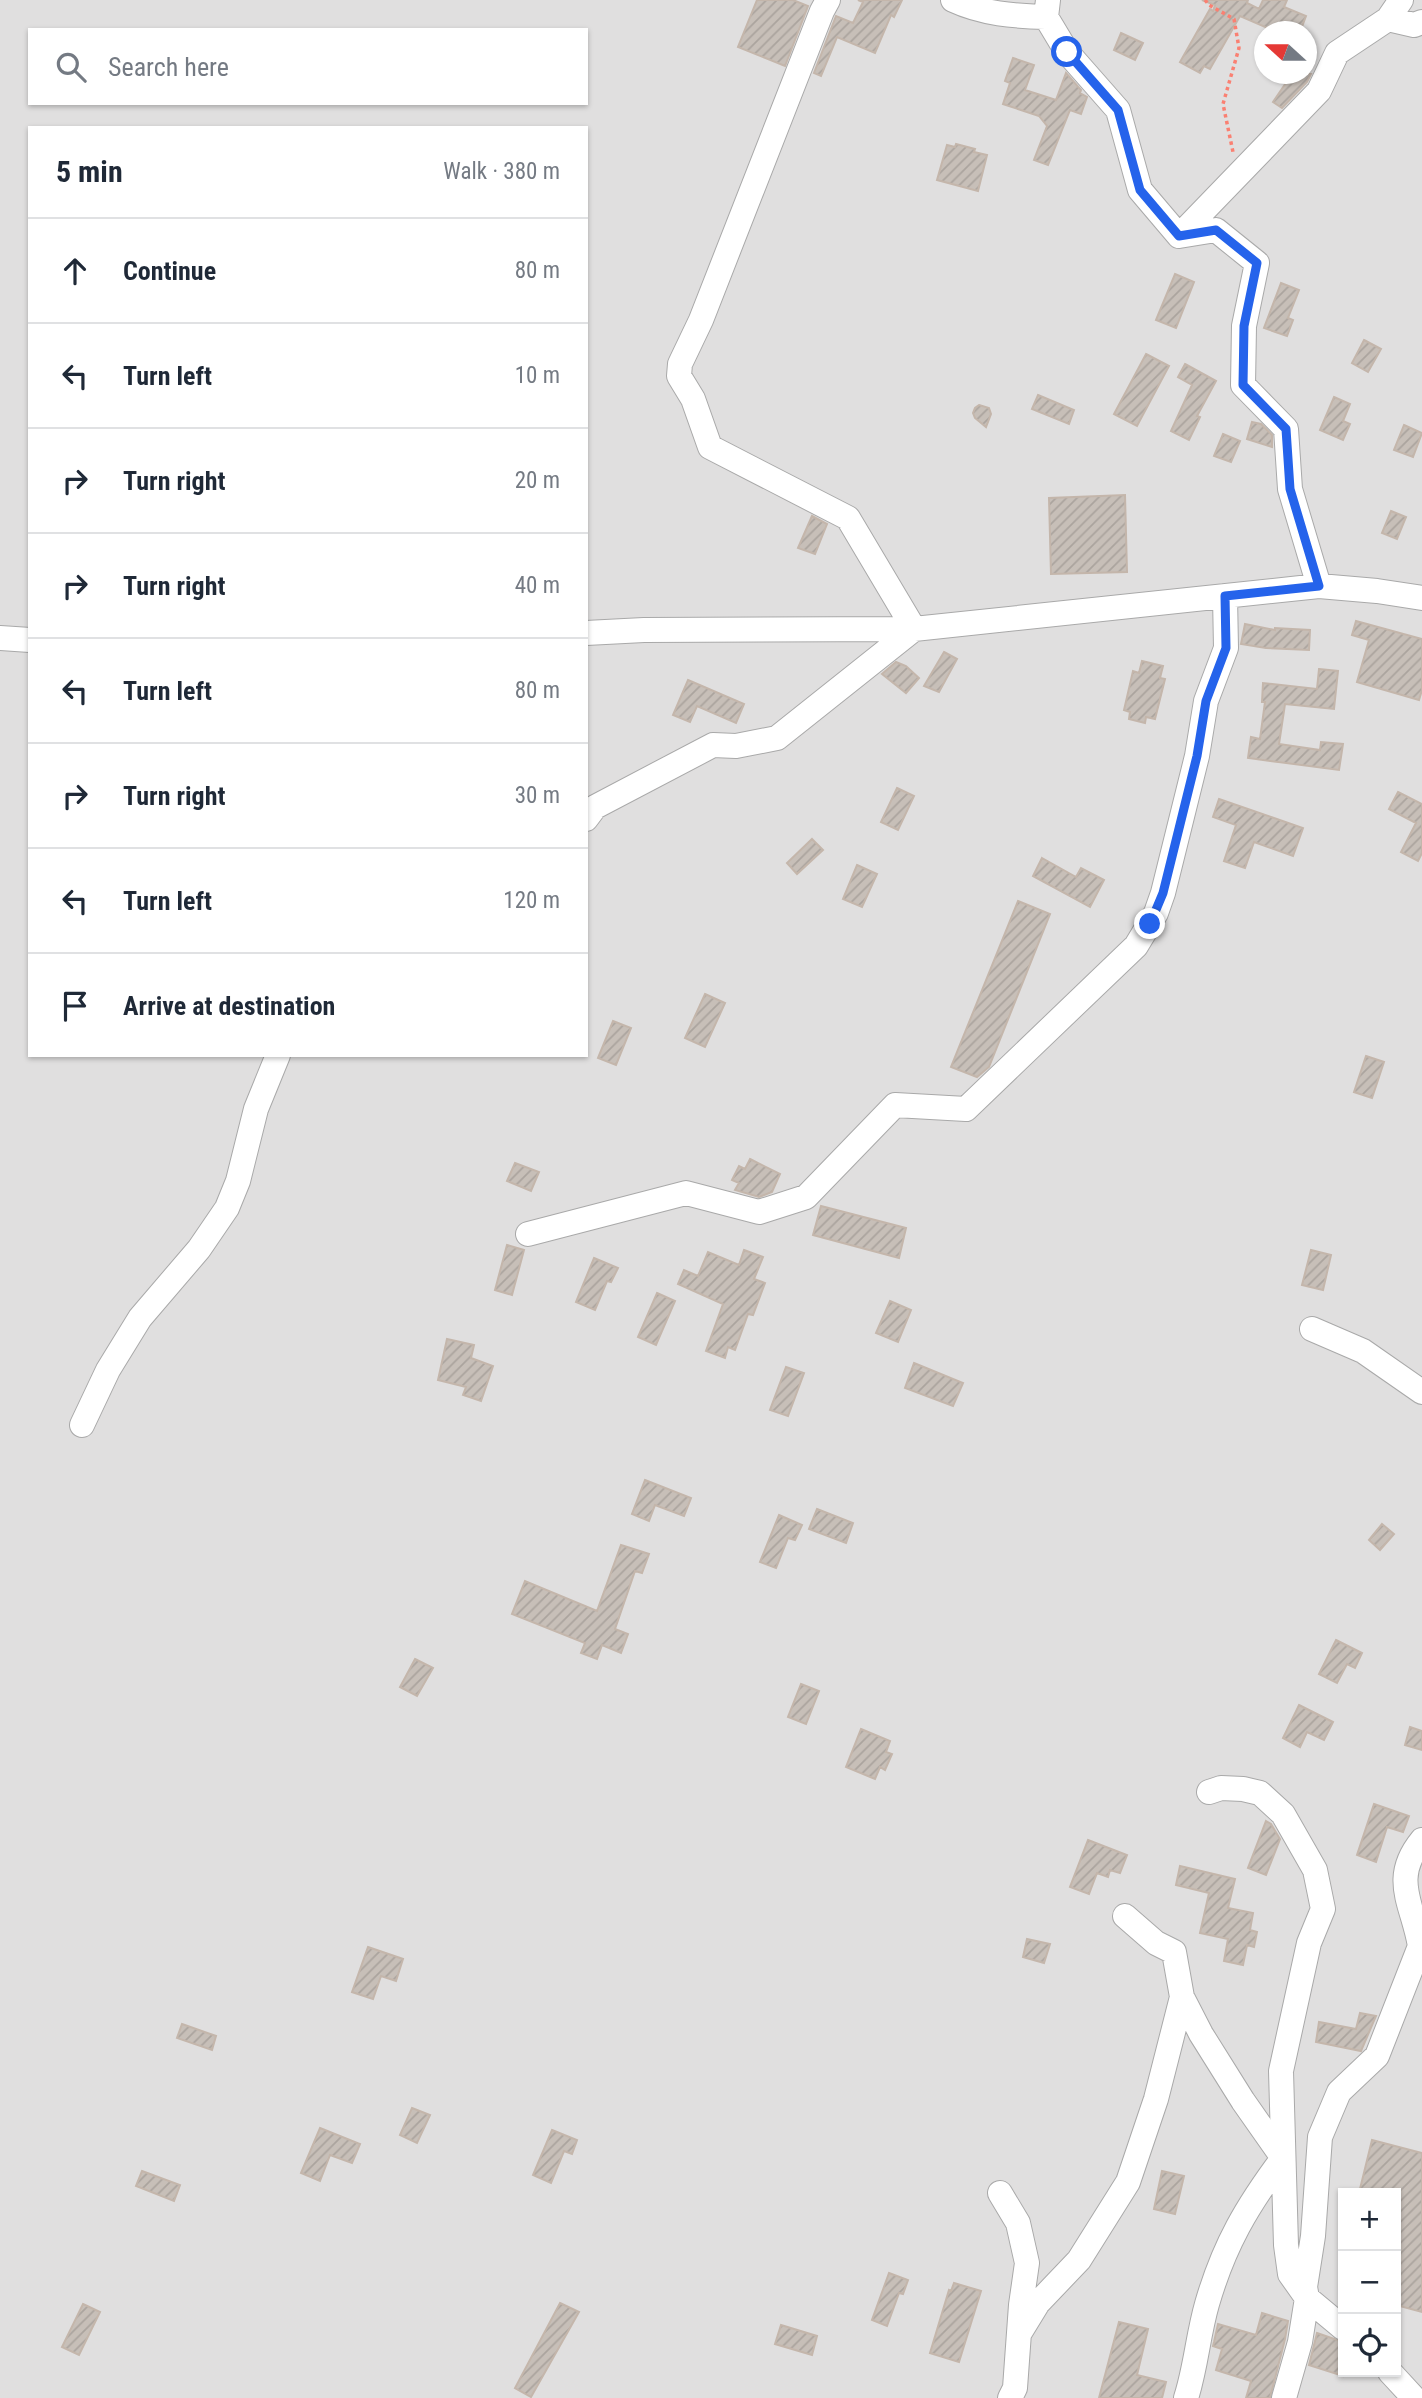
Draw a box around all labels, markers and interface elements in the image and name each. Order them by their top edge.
north arrow [1254,21,1317,84]
search box [28,28,588,105]
route start [1051,36,1082,67]
icon: search [52,48,90,86]
text: Search here [108,52,229,82]
text: 5 min [56,154,123,189]
text: Walk · 380 m [443,158,560,185]
icon: ahead [56,252,94,290]
text: Continue [123,256,216,286]
text: 80 m [515,257,560,284]
icon: left [56,357,94,395]
text: Turn left [123,361,212,391]
text: 10 m [515,362,560,389]
icon: right [56,462,94,500]
text: Turn right [123,466,225,496]
text: 20 m [515,467,560,494]
icon: right [56,567,94,605]
text: Turn right [123,571,225,601]
text: 40 m [515,572,560,599]
icon: left [56,672,94,710]
text: Turn left [123,676,212,706]
text: 80 m [515,677,560,704]
icon: right [56,777,94,815]
text: Turn right [123,781,225,811]
text: 30 m [515,782,560,809]
icon: left [56,882,94,920]
text: Turn left [123,886,212,916]
text: 120 m [503,887,560,914]
route end [1134,908,1165,939]
icon: arrive [56,987,94,1025]
text: Arrive at destination [123,991,335,1021]
map controls [1338,2188,1401,2377]
button: + [1338,2188,1401,2251]
button: − [1338,2251,1401,2314]
button: locate [1338,2314,1401,2377]

